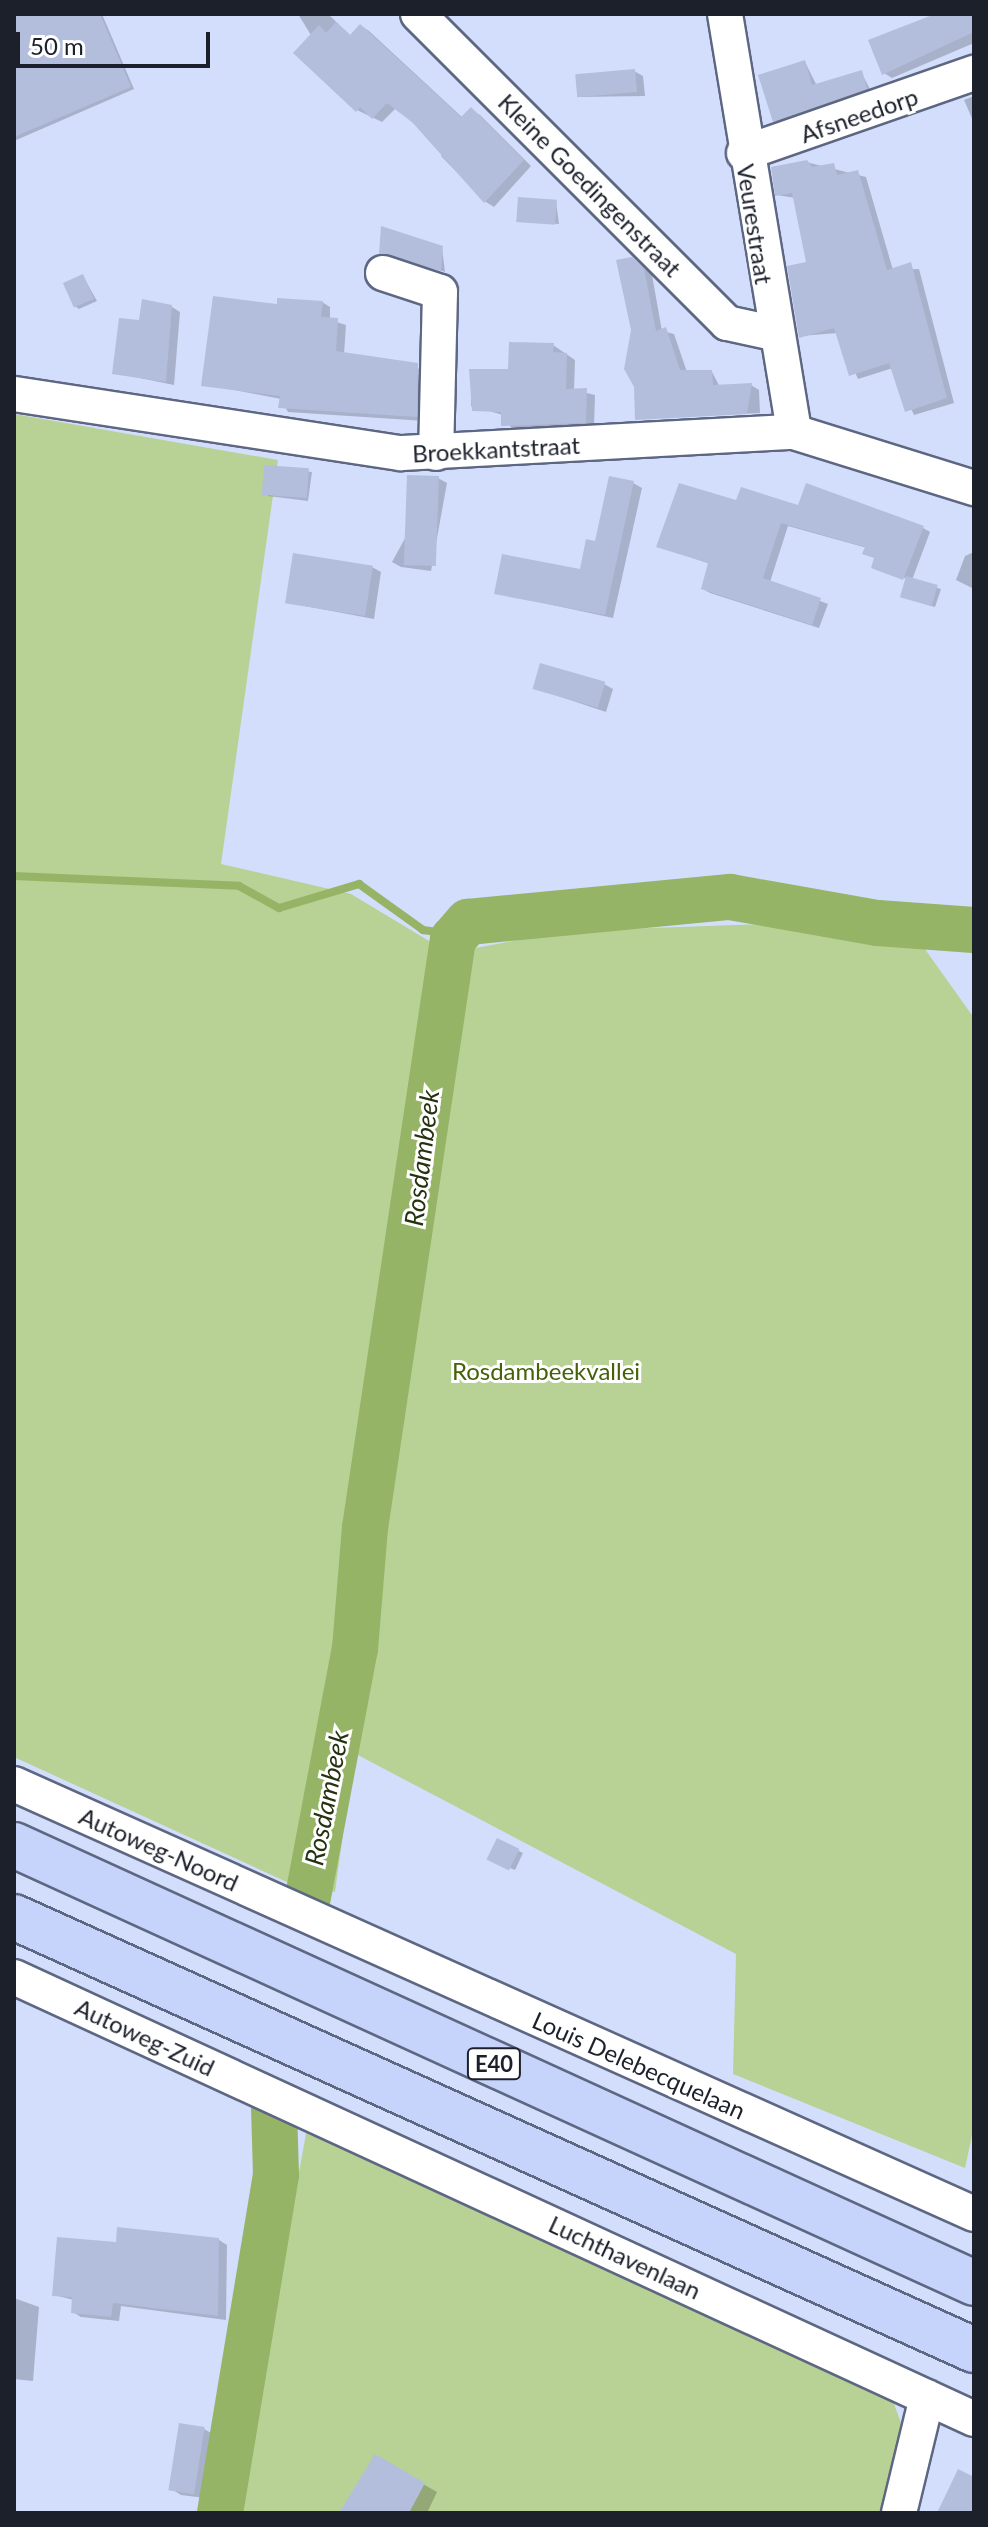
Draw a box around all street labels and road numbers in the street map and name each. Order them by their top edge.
street label: Afsneedorp [796,81,922,149]
street label: Kleine Goedingenstraat [493,88,687,282]
street label: Veurestraat [731,162,779,286]
street label: Broekkantstraat [411,430,581,468]
street label: Autoweg-Noord [75,1801,243,1897]
street label: Autoweg-Zuid [71,1992,219,2082]
street label: Louis Delebecquelaan [528,2005,750,2125]
road number: E40 [466,2046,522,2082]
street label: Luchthavenlaan [544,2209,706,2305]

